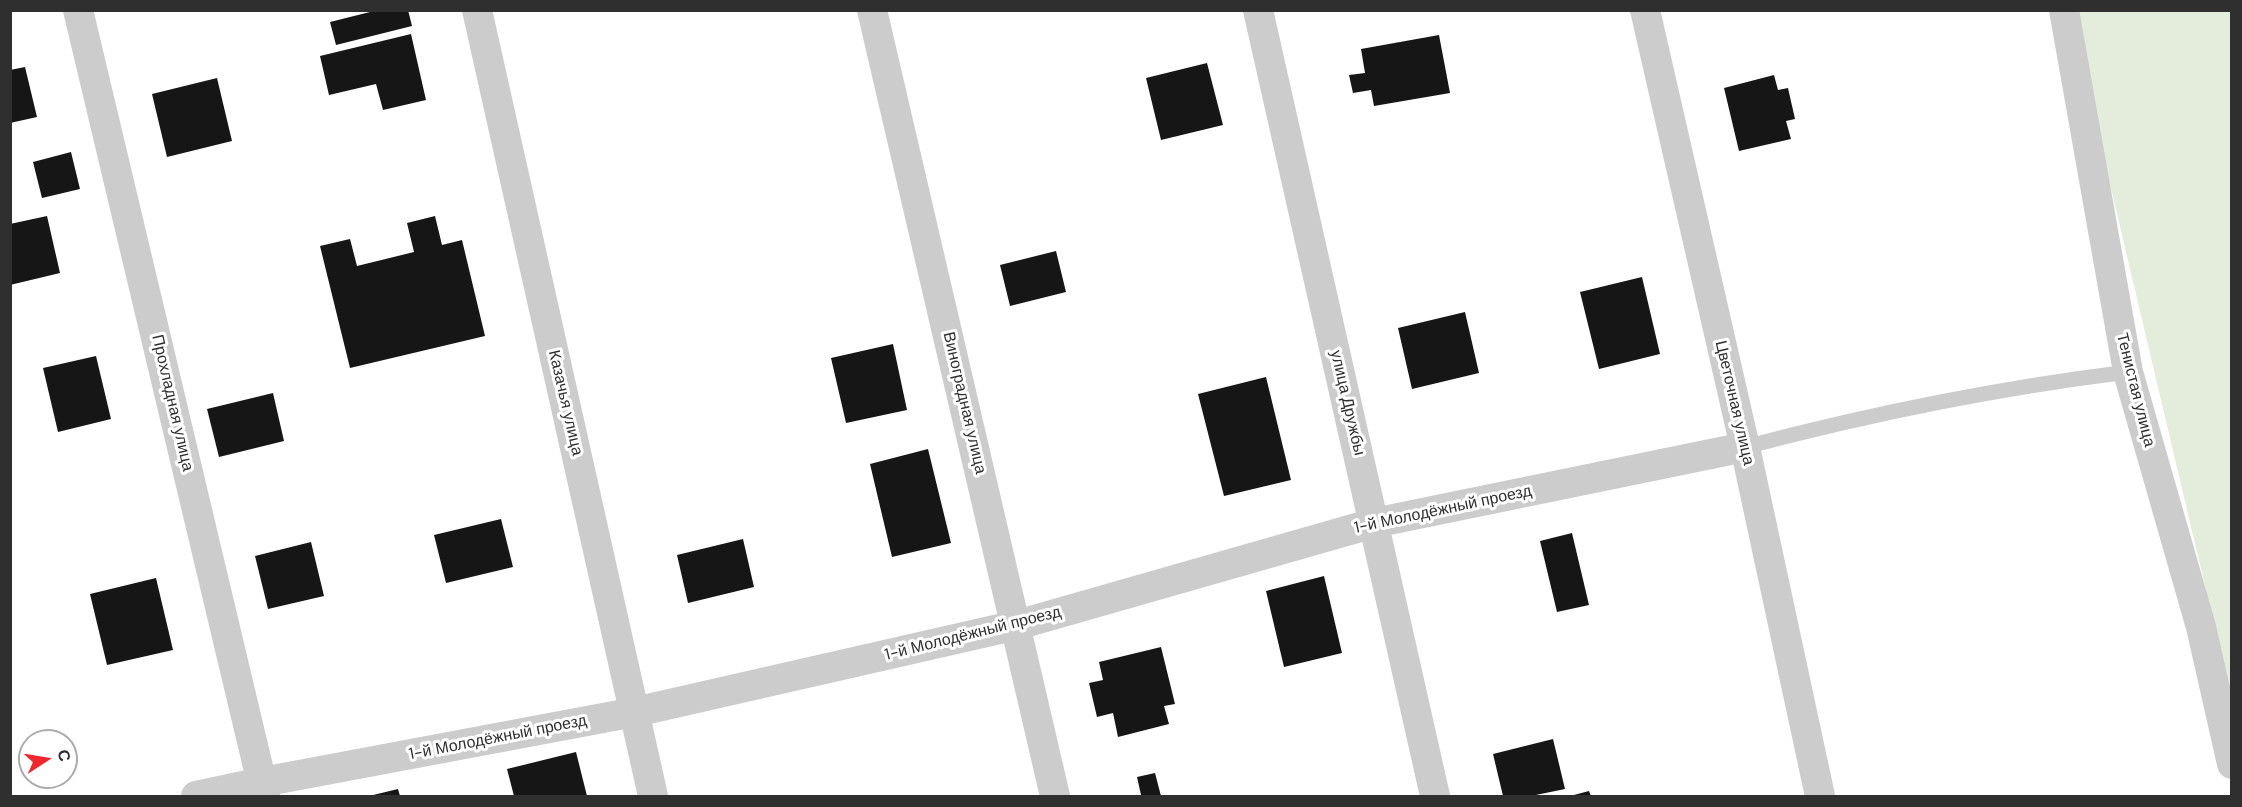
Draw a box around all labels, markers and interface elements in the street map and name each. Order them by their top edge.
street label: Виноградная улица [938,330,990,476]
street label: Тенистая улица [2112,331,2158,449]
street label: Прохладная улица [147,333,197,473]
street label: Цветочная улица [1710,339,1758,467]
street label: Казачья улица [544,348,586,458]
street label: улица Дружбы [1326,348,1368,458]
street label: 1-й Молодёжный проезд [1353,482,1533,538]
street label: 1-й Молодёжный проезд [883,603,1063,665]
street label: 1-й Молодёжный проезд [407,711,589,765]
north arrow [18,729,78,789]
text: С [53,748,76,763]

